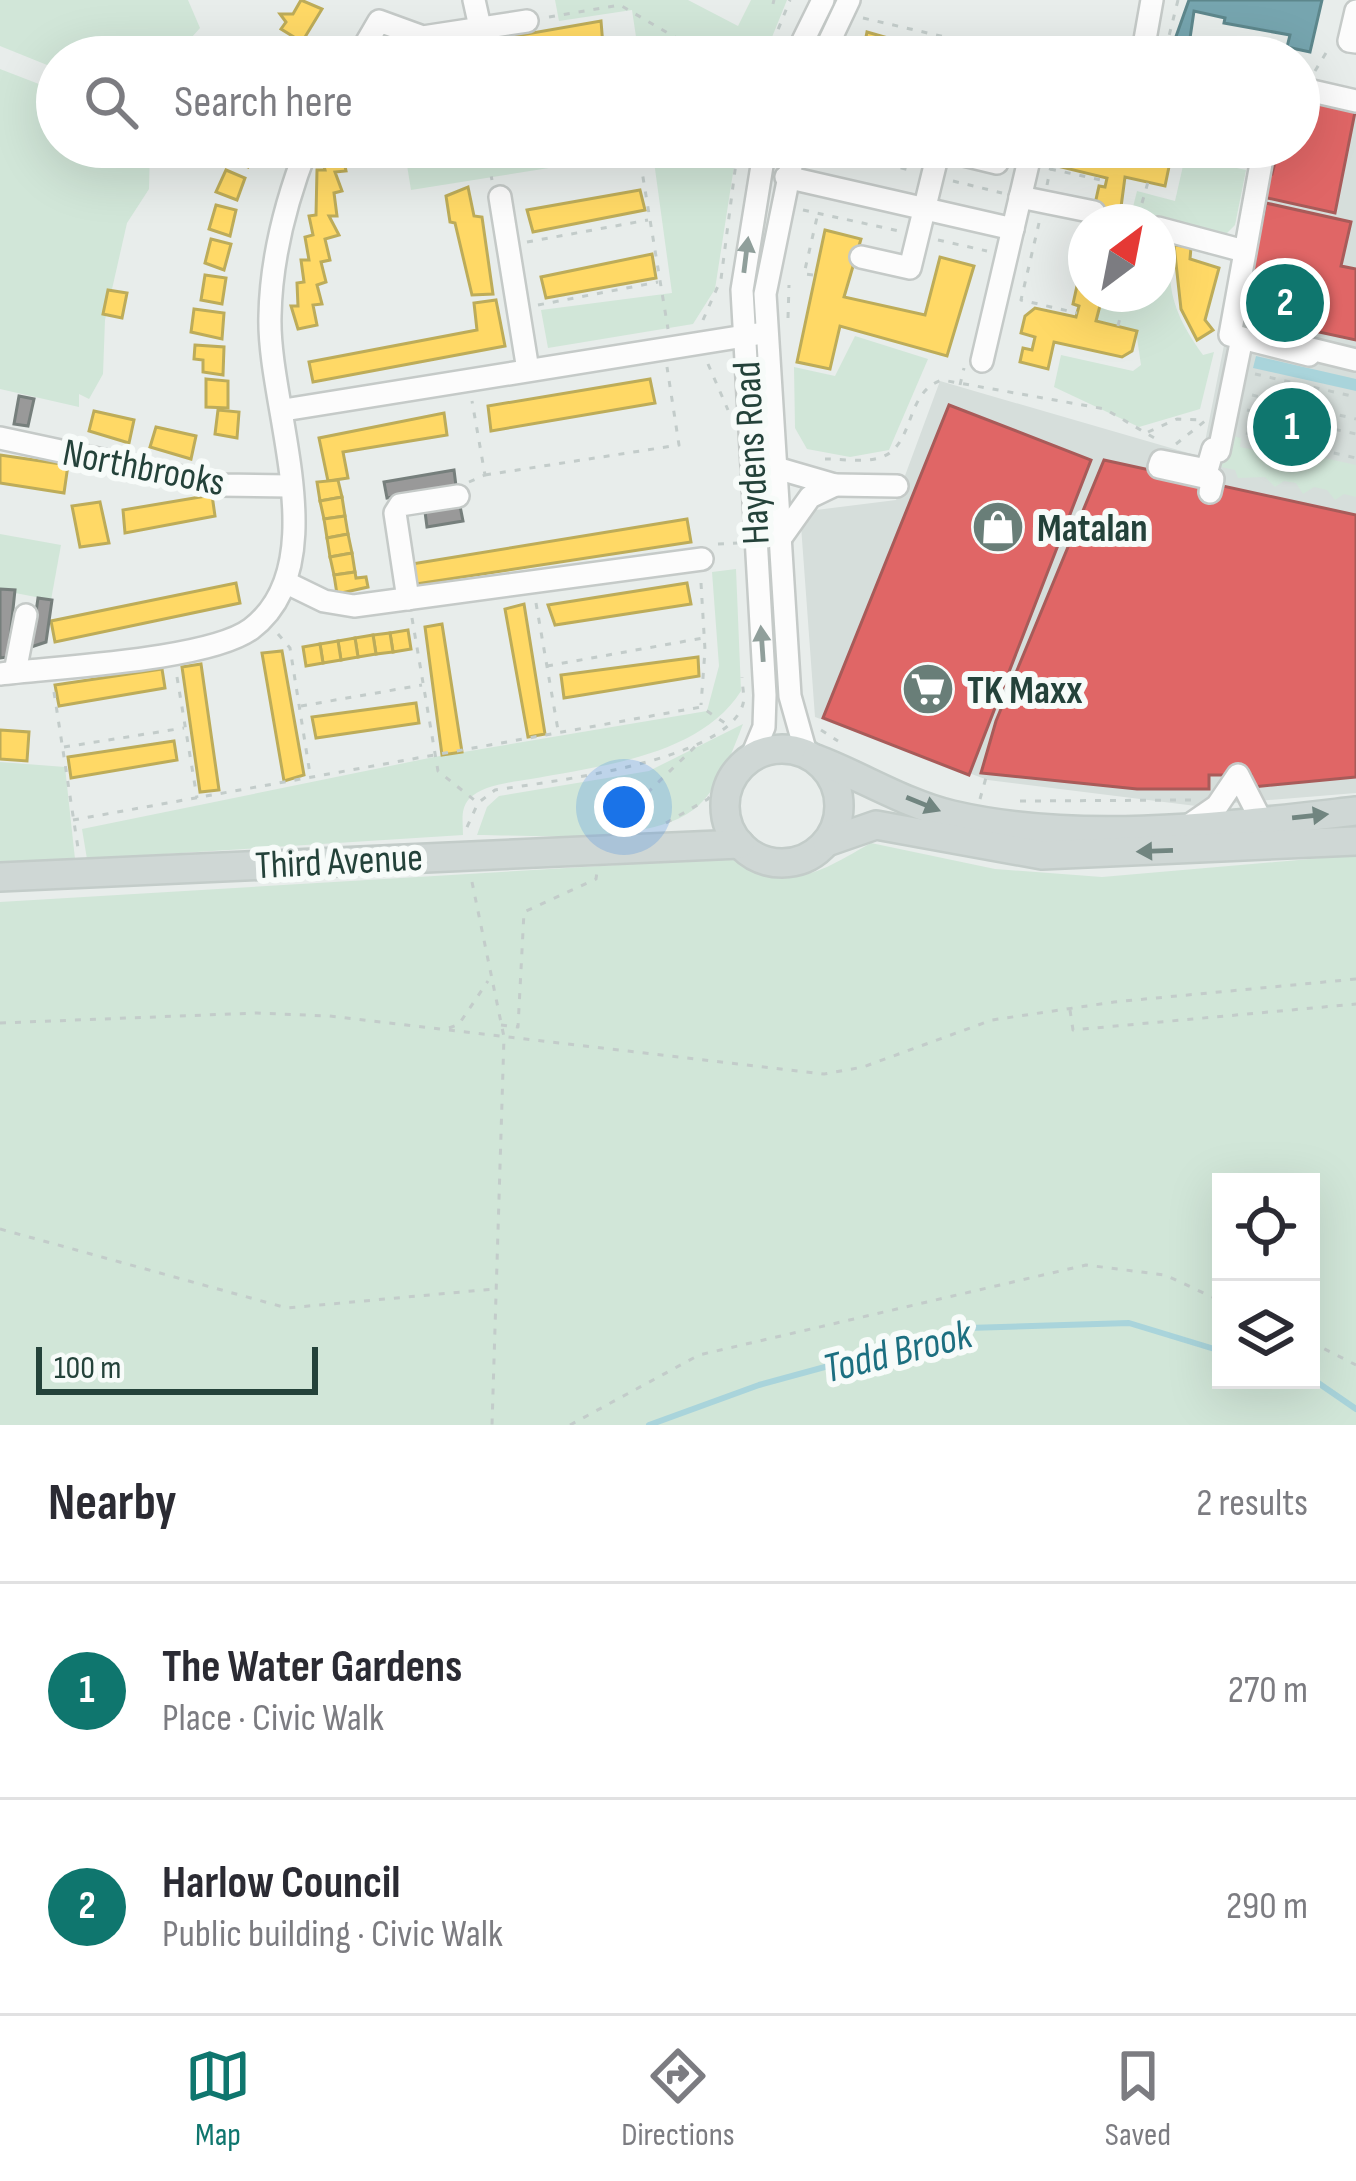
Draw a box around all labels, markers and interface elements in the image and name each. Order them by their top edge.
search box [36,36,1320,168]
icon: search [78,69,144,135]
text: Search here [174,75,353,130]
north arrow [1068,204,1176,312]
one-way arrow [737,236,756,273]
pin: 2 [1246,258,1324,348]
street label: Haydens Road [724,360,781,546]
pin: 1 [1253,382,1331,472]
street label: Northbrooks [59,430,228,507]
shop icon: Matalan [970,499,1026,555]
place label: Matalan [1037,506,1148,553]
one-way arrow [752,625,771,662]
supermarket icon: TK Maxx [900,661,956,717]
place label: TK Maxx [967,668,1083,715]
your location [594,777,654,837]
one-way arrow [906,795,942,814]
one-way arrow [1292,807,1329,826]
street label: Third Avenue [254,835,424,890]
one-way arrow [1135,842,1173,861]
map controls [1212,1173,1320,1389]
button: locate [1212,1173,1320,1281]
button: layers [1212,1281,1320,1389]
water label: Todd Brook [818,1309,978,1395]
scale bar [36,1341,318,1394]
text: 100 m [54,1348,121,1388]
text: Nearby [48,1473,177,1534]
text: 2 results [1196,1480,1308,1527]
text: The Water Gardens [162,1640,462,1695]
text: 1 [79,1667,95,1714]
text: 270 m [1228,1667,1308,1714]
text: Place · Civic Walk [162,1695,384,1742]
text: Harlow Council [162,1856,400,1911]
text: 2 [78,1883,96,1930]
text: 290 m [1226,1883,1308,1930]
text: Public building · Civic Walk [162,1911,503,1958]
tab: Map [185,2043,251,2155]
tab: Directions [621,2043,735,2155]
tab: Saved [1105,2043,1171,2155]

